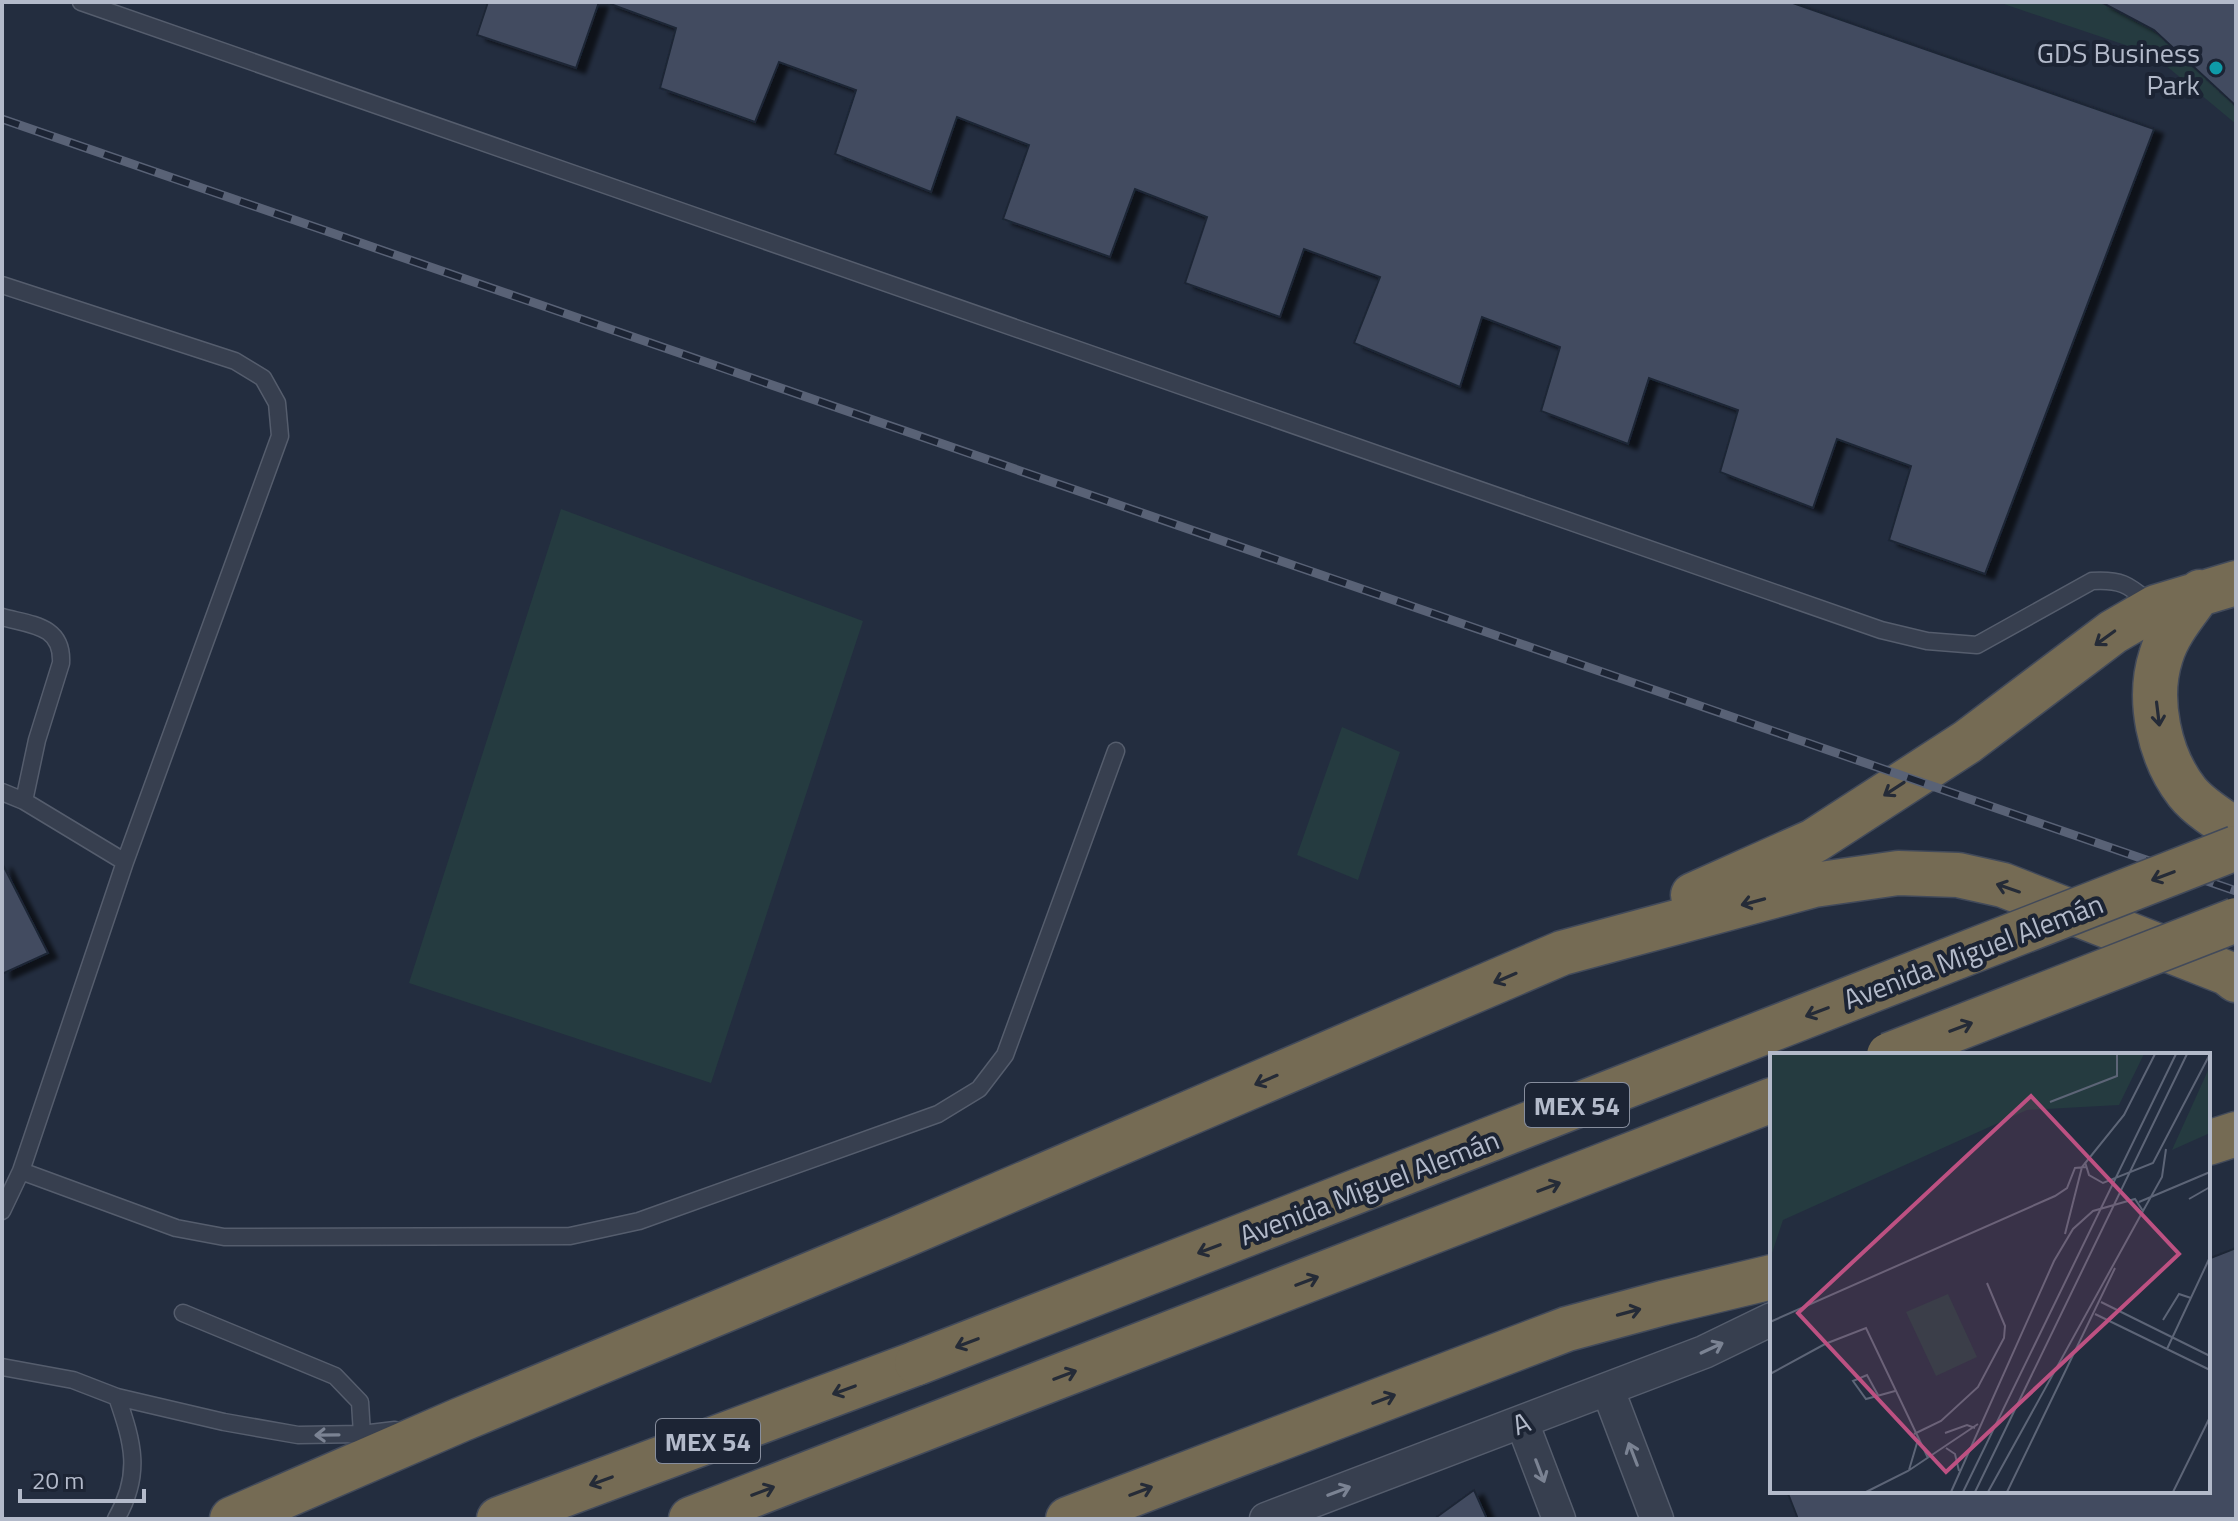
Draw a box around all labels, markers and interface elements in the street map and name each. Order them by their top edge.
place label: GDS Business Park [2037,31,2200,106]
marker: GDS Business Park [2207,59,2225,77]
one-way arrow [2095,630,2117,646]
one-way arrow [2151,701,2166,726]
one-way arrow [1883,782,1906,798]
one-way arrow [2151,870,2176,884]
one-way arrow [1996,880,2021,895]
street label: Avenida Miguel Alemán [1837,882,2109,1020]
one-way arrow [1740,895,1766,910]
one-way arrow [1493,971,1518,986]
one-way arrow [1805,1006,1830,1020]
one-way arrow [1949,1019,1973,1033]
inset map [1770,1053,2210,1493]
one-way arrow [1254,1074,1279,1089]
road number: MEX 54 [1525,1083,1629,1127]
street label: Avenida Miguel Alemán [1233,1118,1505,1256]
one-way arrow [1536,1179,1561,1193]
one-way arrow [1197,1243,1222,1257]
one-way arrow [1294,1273,1319,1287]
one-way arrow [1616,1304,1642,1319]
one-way arrow [955,1337,980,1351]
one-way arrow [1700,1340,1724,1355]
one-way arrow [1052,1367,1077,1381]
one-way arrow [832,1384,857,1398]
one-way arrow [1371,1391,1396,1405]
street label: A [1505,1400,1537,1446]
road number: MEX 54 [656,1419,760,1463]
one-way arrow [314,1427,341,1442]
one-way arrow [1625,1442,1639,1467]
scale bar [20,1453,144,1503]
one-way arrow [1534,1458,1548,1482]
text: 20 m [32,1462,84,1498]
one-way arrow [589,1475,614,1489]
one-way arrow [751,1483,775,1497]
one-way arrow [1128,1483,1153,1497]
one-way arrow [1326,1483,1351,1497]

